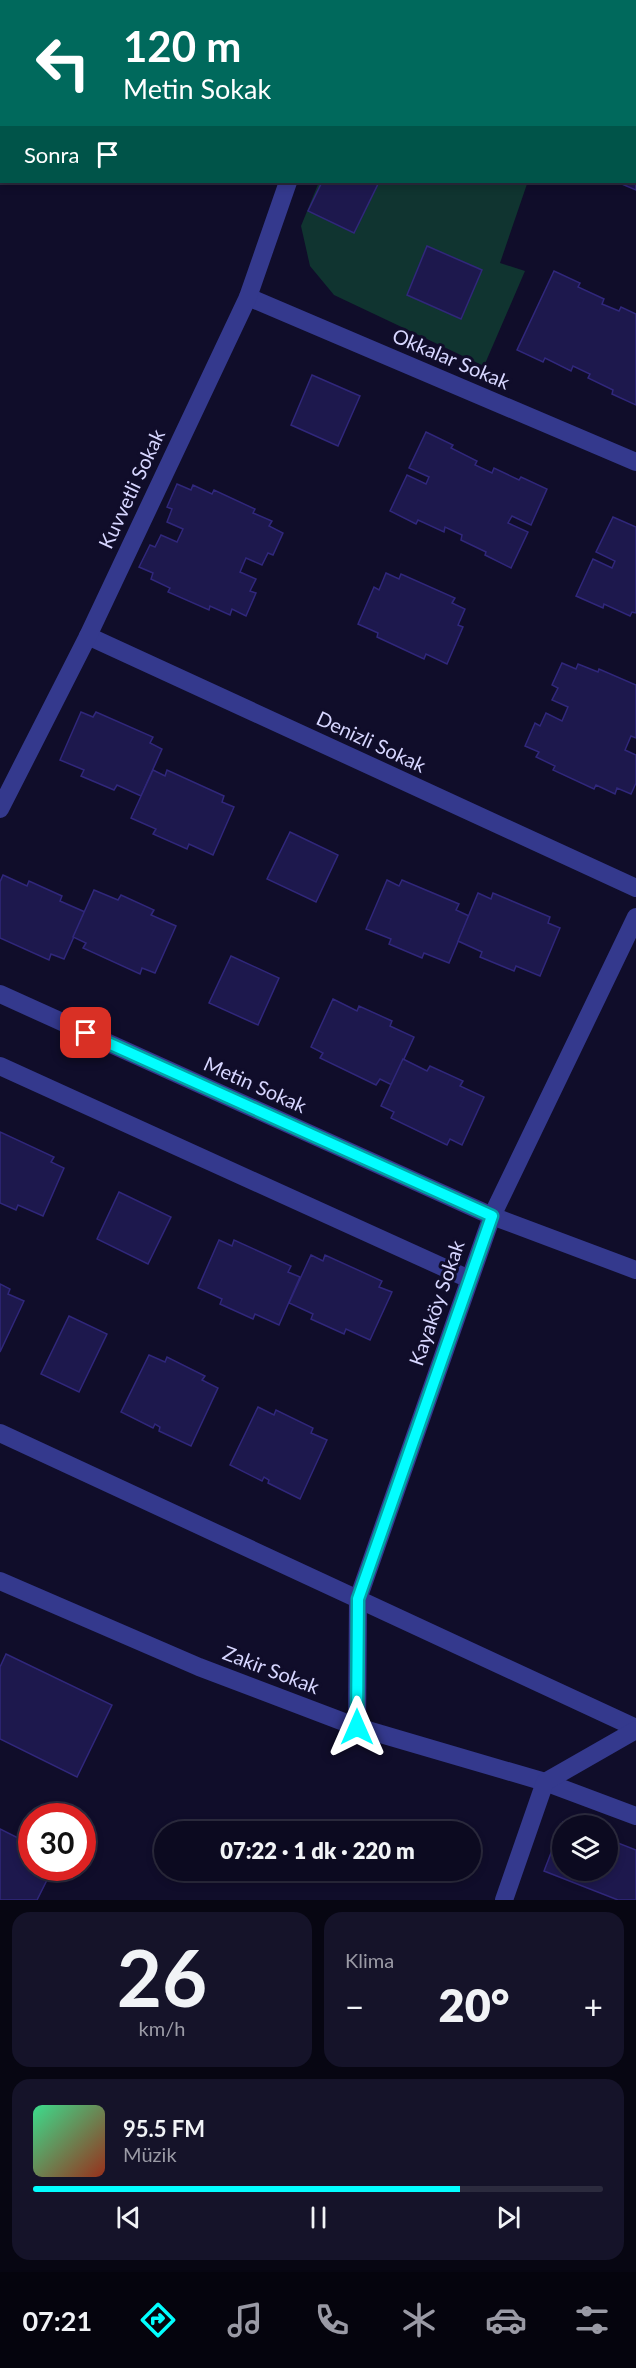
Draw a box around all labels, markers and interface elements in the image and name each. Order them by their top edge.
text: 120 m [123,21,241,71]
icon: left [24,24,102,102]
text: Metin Sokak [123,72,271,105]
icon: arrive [91,138,124,171]
text: Sonra [24,141,79,168]
street label: Okkalar Sokak [389,323,514,394]
street label: Kuvvetli Sokak [93,424,170,552]
street label: Denizli Sokak [313,705,431,777]
pin [60,1007,111,1058]
icon: arrive [69,1016,102,1049]
street label: Metin Sokak [200,1051,311,1118]
street label: Kayaköy Sokak [403,1236,469,1368]
street label: Zakir Sokak [220,1640,324,1699]
position arrow [325,1695,389,1759]
speed limit sign: 30 [18,1803,96,1881]
map controls [552,1815,618,1881]
button: layers [552,1815,618,1881]
text: 07:22 · 1 dk · 220 m [220,1837,415,1864]
text: 26 [117,1930,207,2024]
text: Klima [345,1948,394,1972]
text: 20° [439,1978,509,2032]
text: − [345,1986,364,2026]
text: + [584,1986,603,2026]
text: km/h [139,2016,185,2040]
text: 95.5 FM [123,2115,205,2142]
text: Müzik [123,2142,177,2166]
icon: previous [112,2201,145,2234]
icon: pause [302,2201,335,2234]
icon: next [492,2201,525,2234]
icon: directions [137,2299,179,2341]
icon: music [224,2299,266,2341]
icon: phone [311,2299,353,2341]
icon: climate [398,2299,440,2341]
icon: car [485,2299,527,2341]
icon: filters [571,2299,613,2341]
text: 07:21 [22,2304,92,2337]

